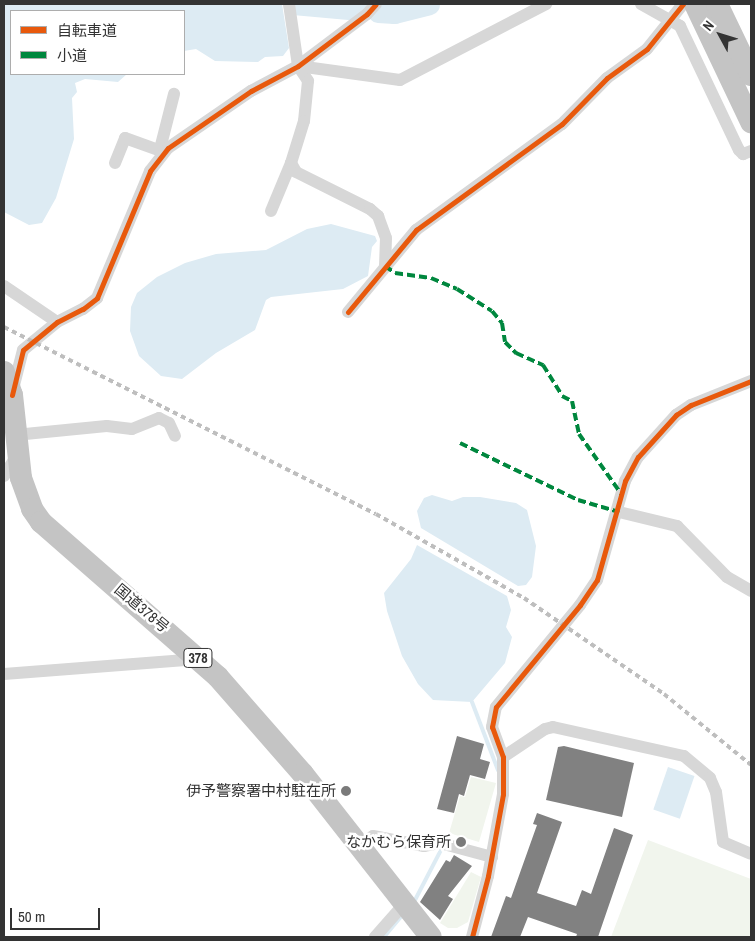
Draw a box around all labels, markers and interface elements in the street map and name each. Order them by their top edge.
legend [10,10,185,75]
north arrow [695,10,745,60]
text: N [699,17,718,34]
text: 自転車道 [57,20,117,41]
text: 小道 [57,45,87,66]
street label: 国道378号 [111,580,173,636]
road number: 378 [183,646,213,670]
place label: 伊予警察署中村駐在所 [186,782,336,800]
marker: 伊予警察署中村駐在所 [340,785,352,797]
place label: なかむら保育所 [346,833,451,851]
marker: なかむら保育所 [455,836,467,848]
scale bar [12,898,102,930]
text: 50 m [18,906,45,927]

